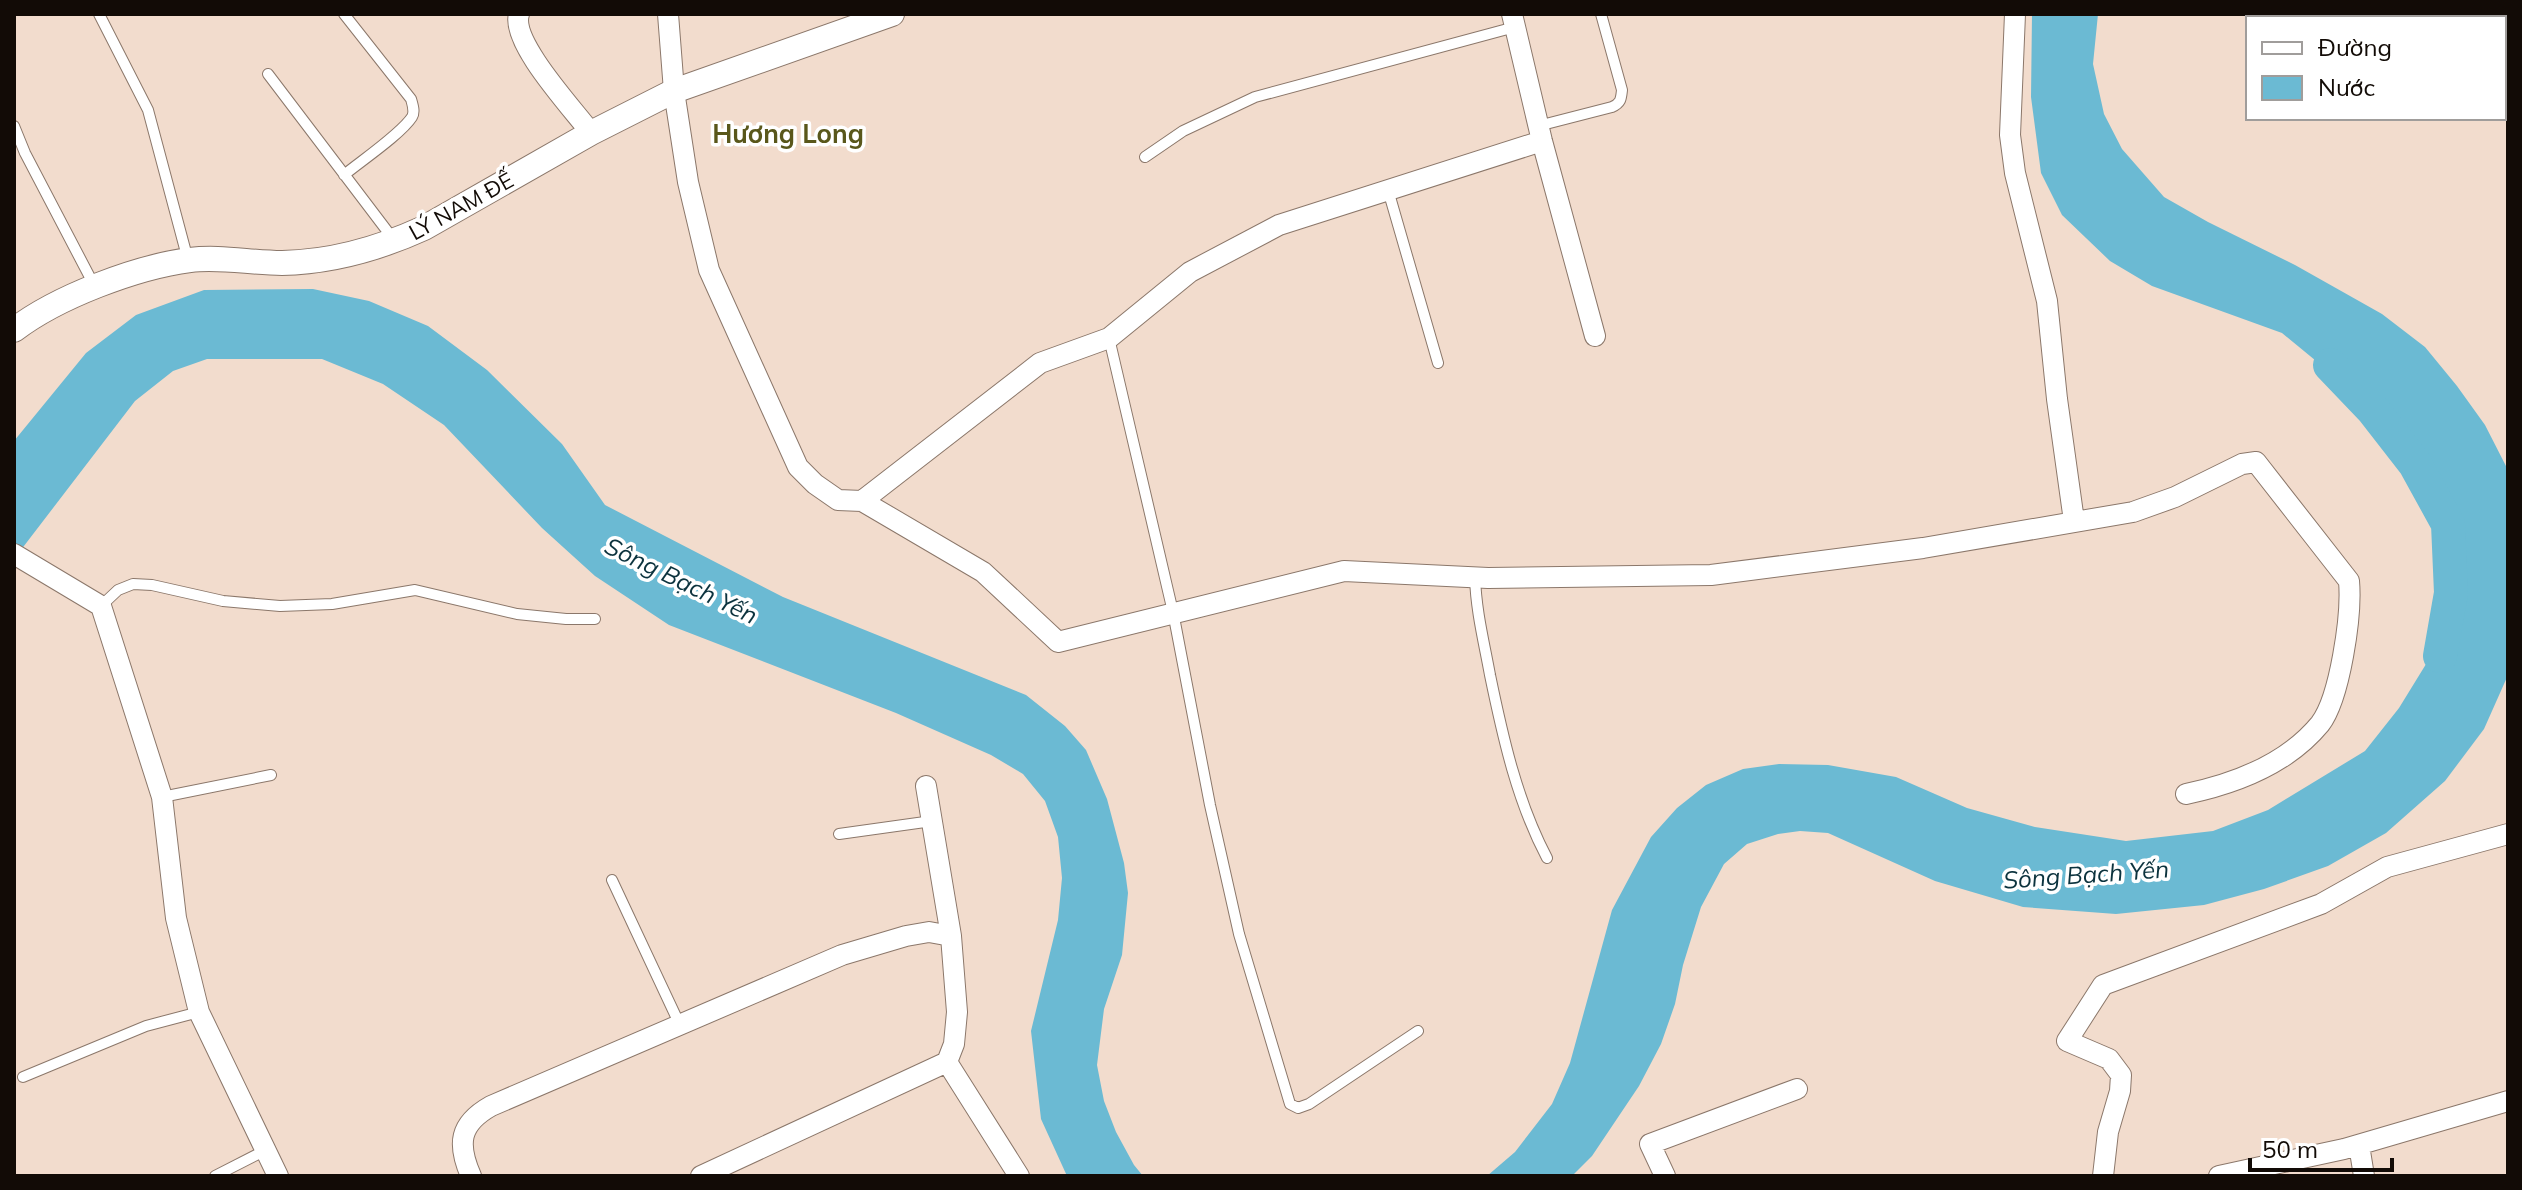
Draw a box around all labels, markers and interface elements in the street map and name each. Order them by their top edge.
legend [2246,16,2506,120]
text: Đường [2318,32,2392,62]
text: Nước [2318,72,2375,102]
district label: Hương Long [712,117,864,150]
street label: LÝ NAM ĐẾ [404,166,518,246]
water label: Sông Bạch Yến [600,530,763,630]
water label: Sông Bạch Yến [2002,853,2170,895]
scale bar [2250,1122,2392,1172]
text: 50 m [2262,1134,2318,1164]

